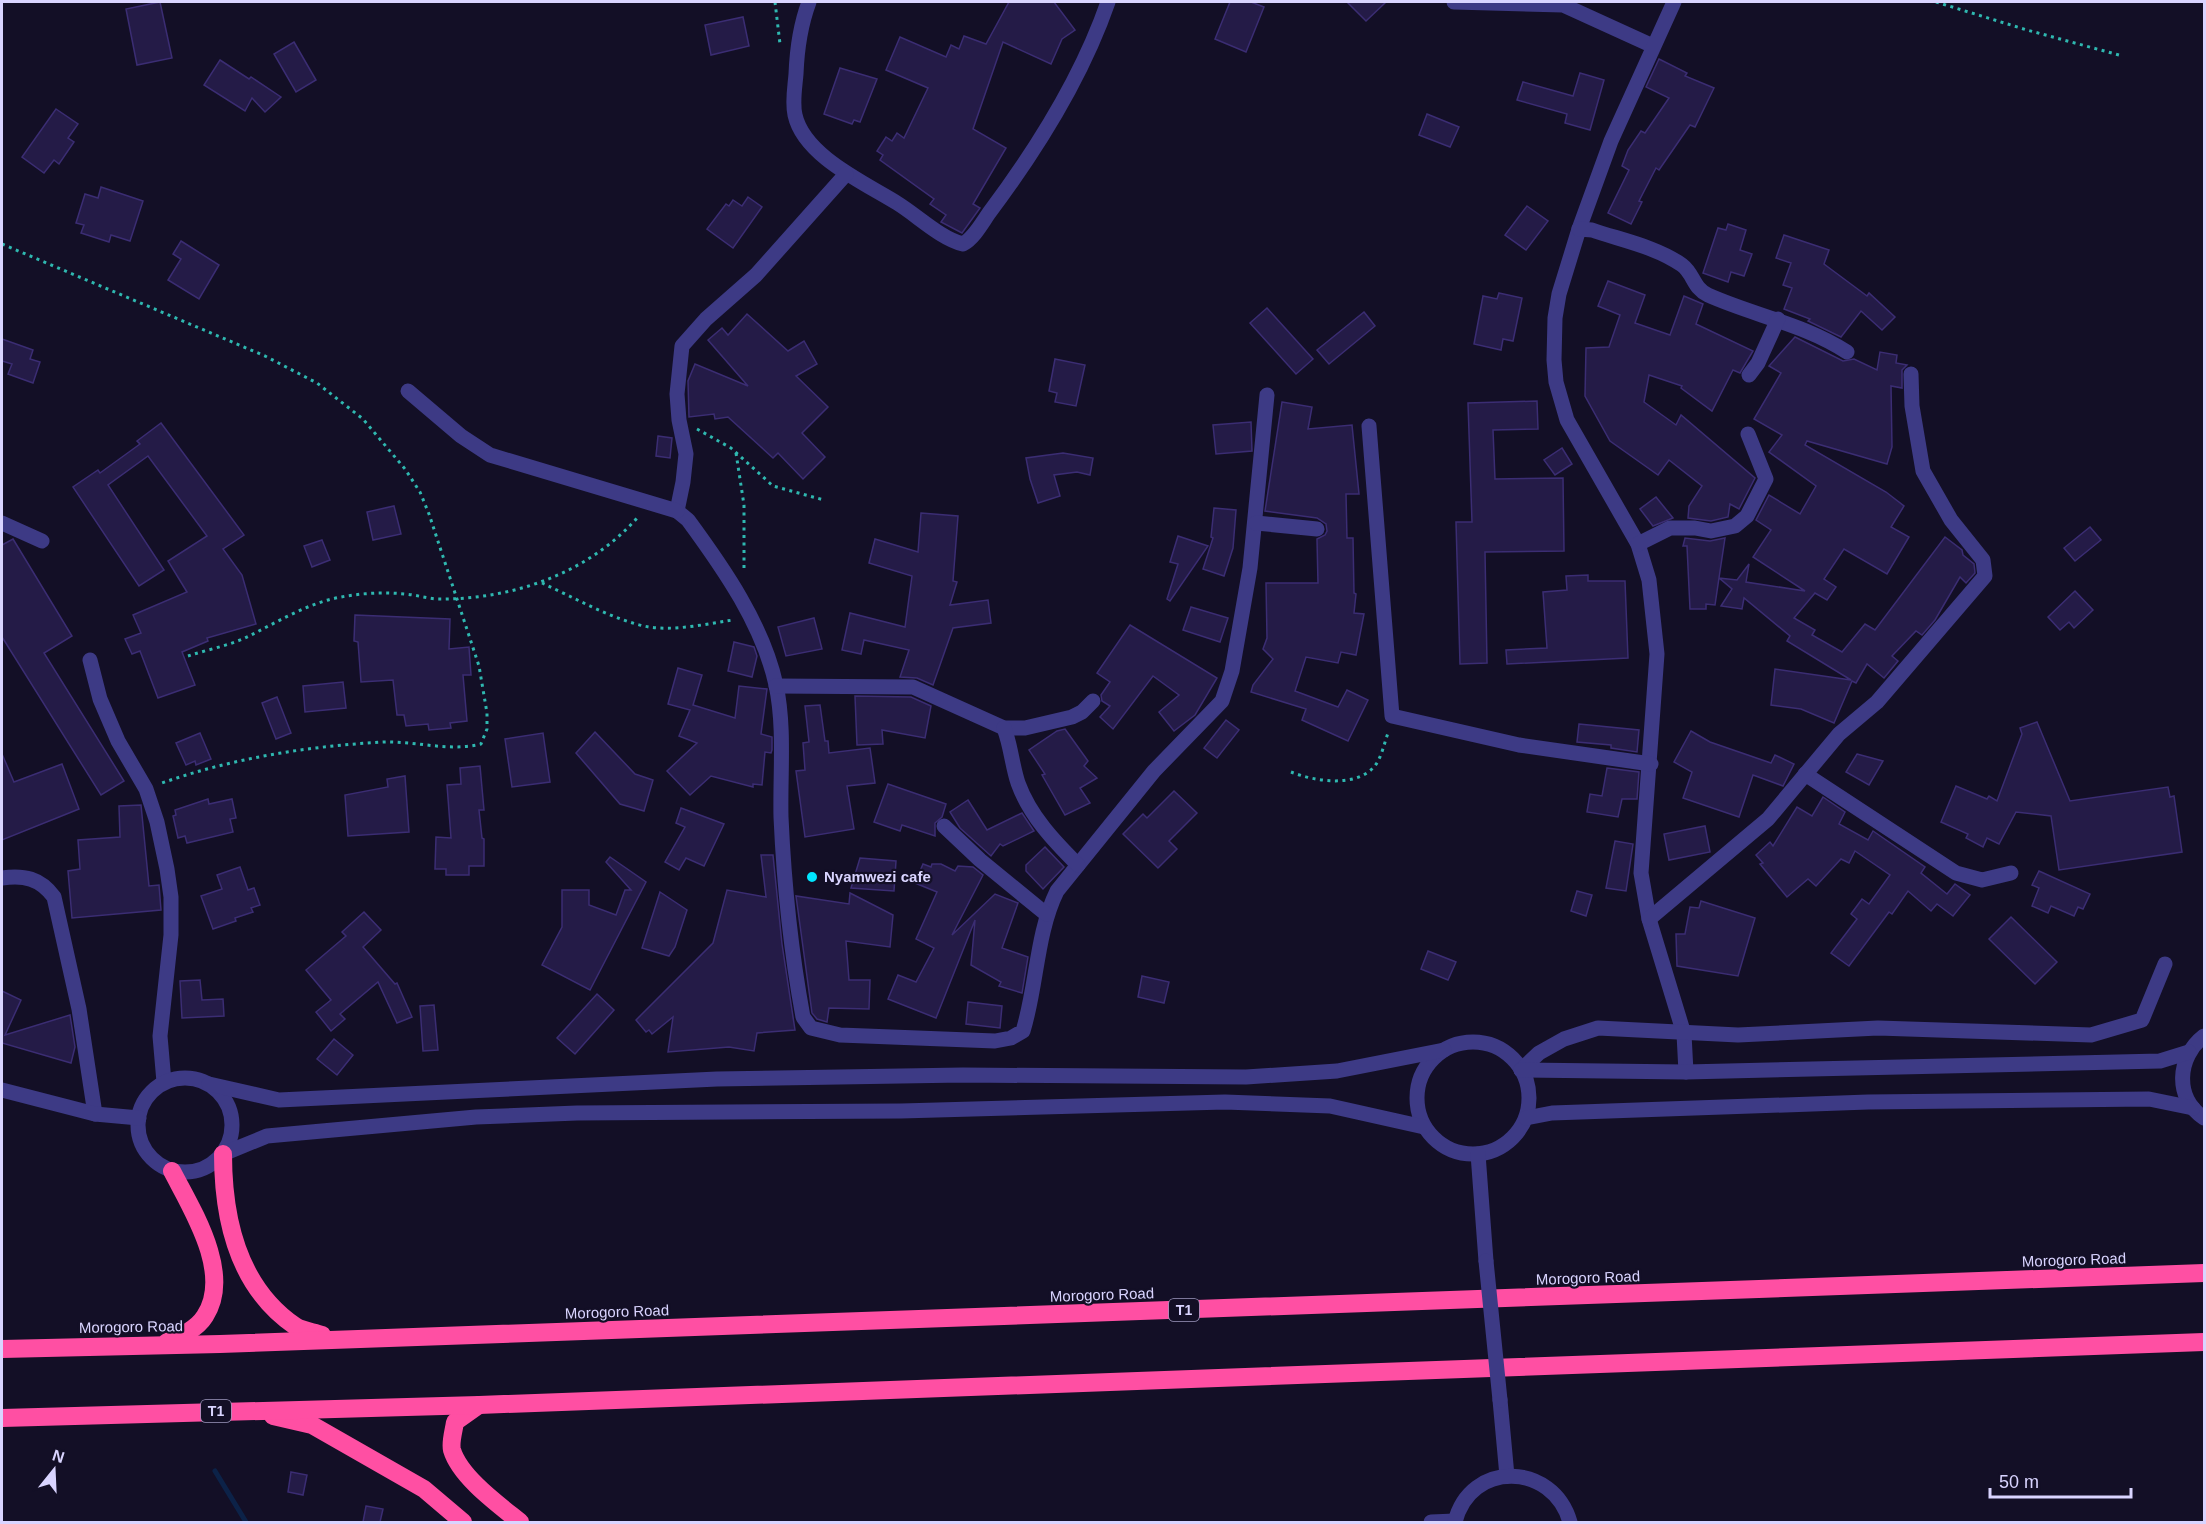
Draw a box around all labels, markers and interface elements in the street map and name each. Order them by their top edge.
place label: Nyamwezi cafe [824,868,931,885]
marker: Nyamwezi cafe [805,870,819,884]
street label: Morogoro Road [2022,1249,2126,1270]
street label: Morogoro Road [1536,1267,1640,1288]
street label: Morogoro Road [1050,1284,1154,1305]
road number: T1 [1169,1299,1199,1321]
street label: Morogoro Road [565,1301,669,1322]
street label: Morogoro Road [79,1317,183,1336]
road number: T1 [201,1400,231,1422]
north arrow [24,1440,84,1500]
text: N [50,1446,67,1466]
scale bar [1990,1461,2131,1499]
text: 50 m [1999,1472,2039,1492]

